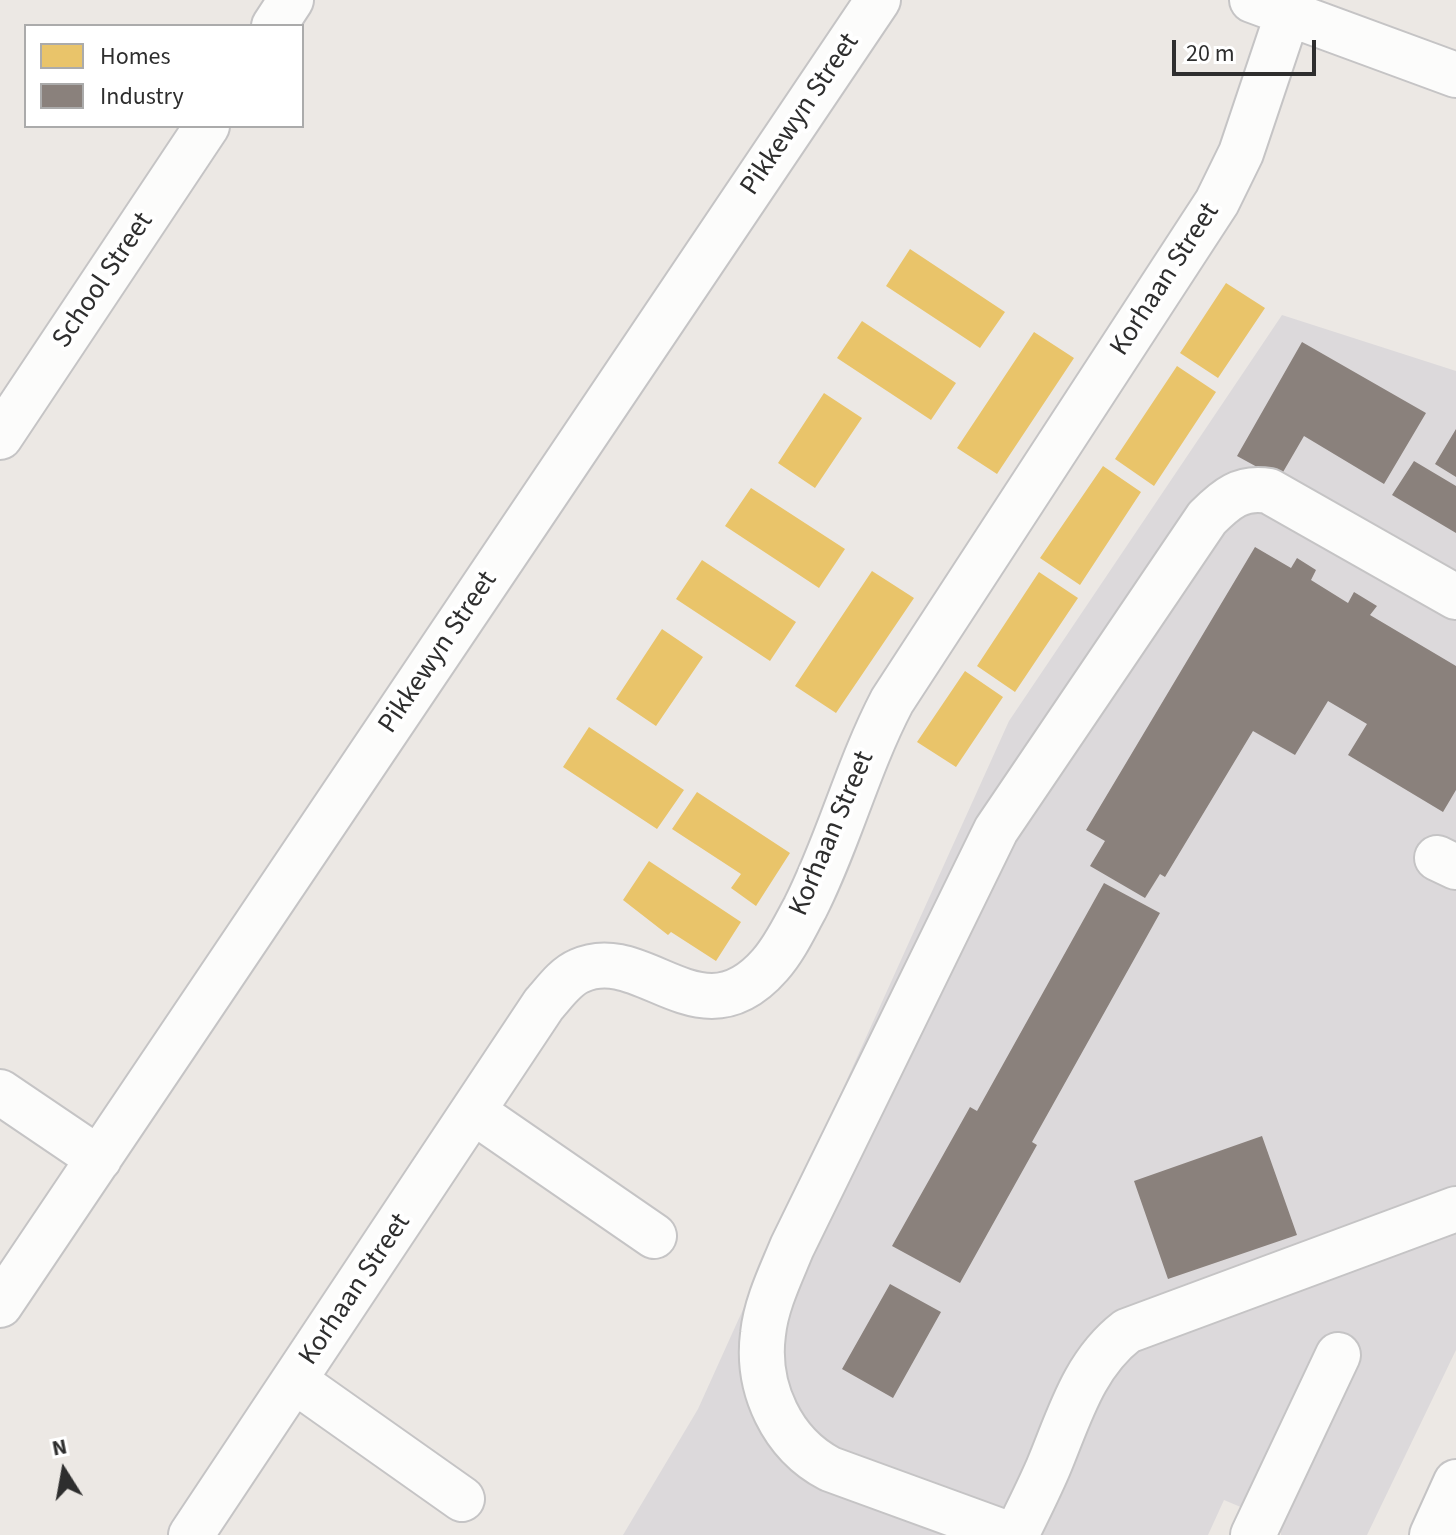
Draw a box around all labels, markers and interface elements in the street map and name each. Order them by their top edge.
legend [24,24,304,128]
scale bar [1176,24,1320,74]
street label: Pikkewyn Street [734,28,868,202]
text: 20 m [1186,36,1235,71]
text: Homes [100,39,171,74]
text: Industry [100,79,184,114]
street label: Korhaan Street [1104,197,1228,363]
street label: School Street [46,207,162,355]
street label: Pikkewyn Street [372,566,506,740]
street label: Korhaan Street [783,747,883,921]
street label: Korhaan Street [293,1208,419,1372]
text: N [49,1430,70,1465]
north arrow [24,1431,104,1511]

